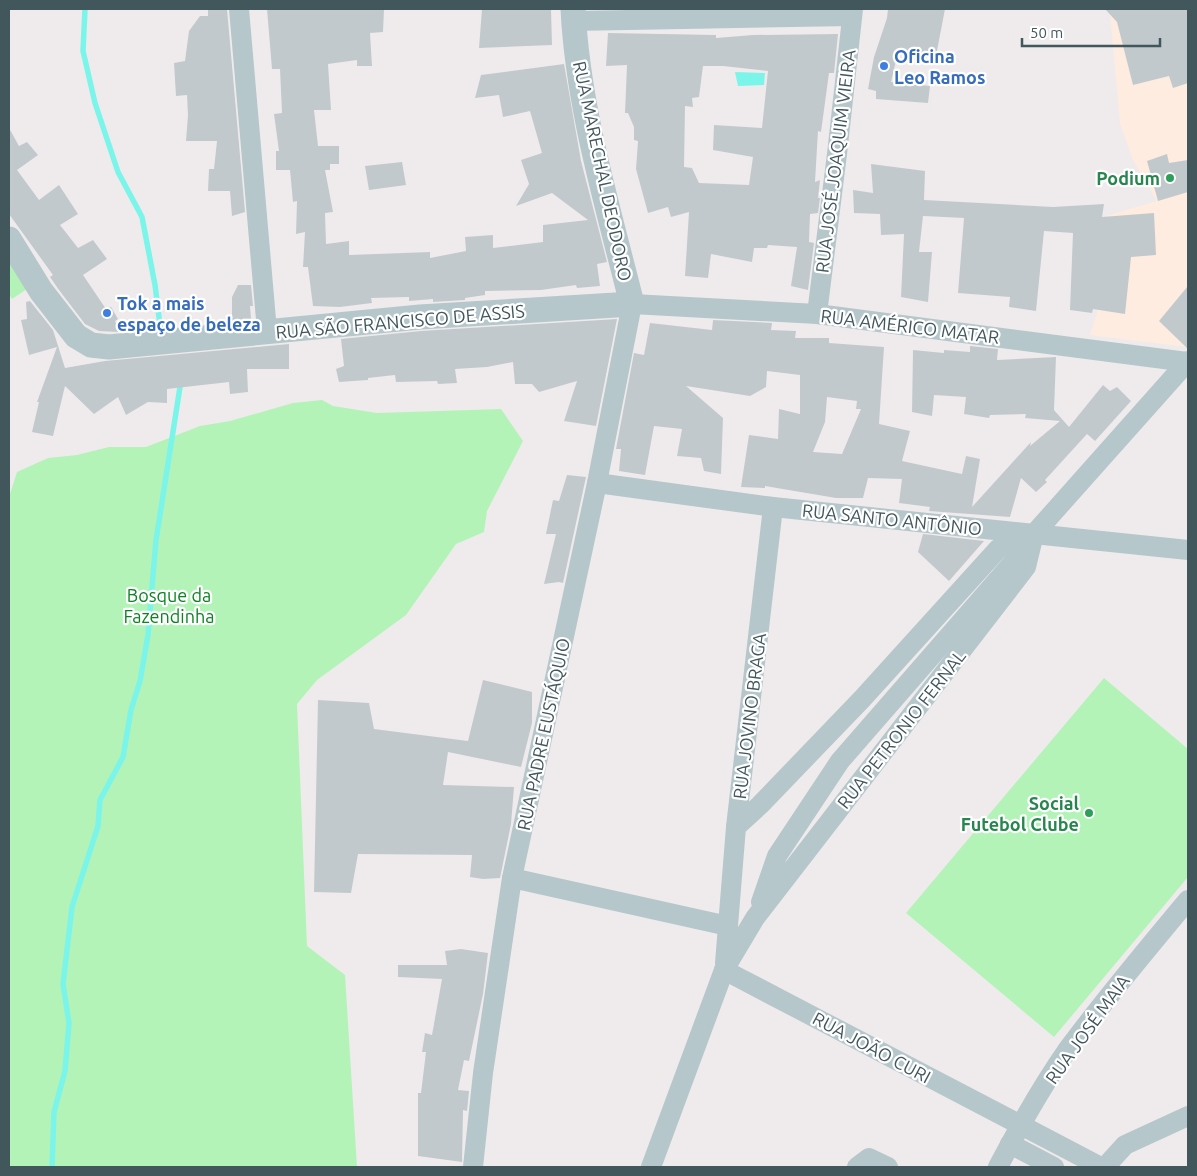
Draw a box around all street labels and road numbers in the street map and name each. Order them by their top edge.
street label: RUA JOSÉ JOAQUIM VIEIRA [810,48,860,274]
street label: RUA MARECHAL DEODORO [570,59,636,283]
street label: RUA SÃO FRANCISCO DE ASSIS [275,299,525,342]
street label: RUA AMÉRICO MATAR [820,304,1001,347]
street label: RUA SANTO ANTÔNIO [801,500,983,538]
street label: RUA JOVINO BRAGA [729,632,769,800]
street label: RUA PADRE EUSTÁQUIO [512,636,574,832]
street label: RUA PETRONIO FERNAL [833,646,969,812]
street label: RUA JOSÉ MAIA [1040,970,1133,1087]
street label: RUA JOÃO CURI [810,1007,935,1087]

